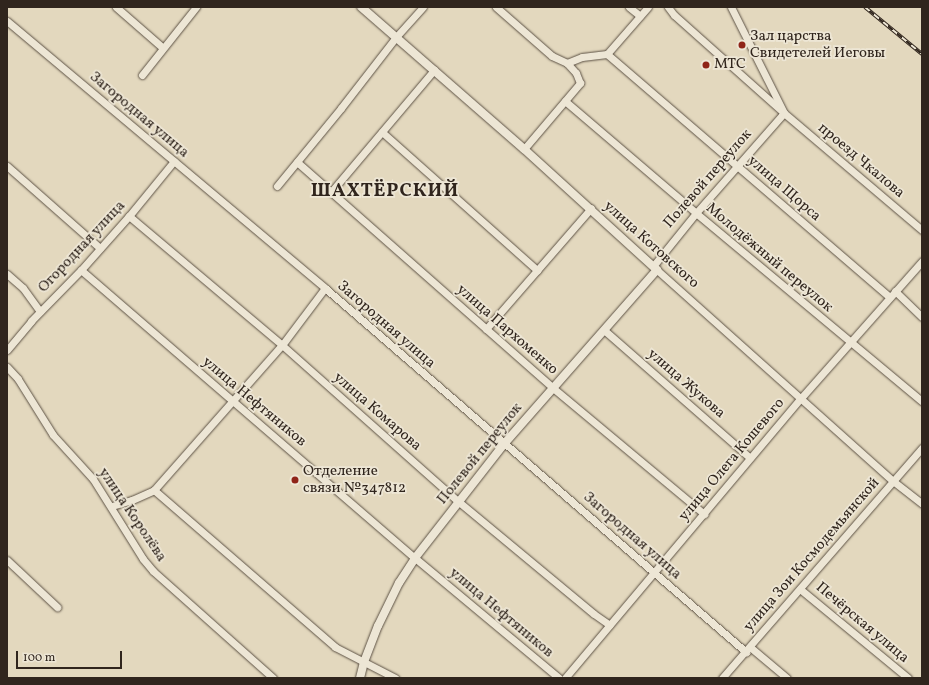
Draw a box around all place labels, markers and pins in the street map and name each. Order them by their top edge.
place label: Зал царства Свидетелей Иеговы [750,27,885,62]
marker: Зал царства Свидетелей Иеговы [737,40,747,50]
place label: МТС [714,56,746,74]
marker: МТС [701,60,711,70]
place label: Отделение связи №347812 [303,462,406,497]
marker: Отделение связи №347812 [290,475,300,485]

